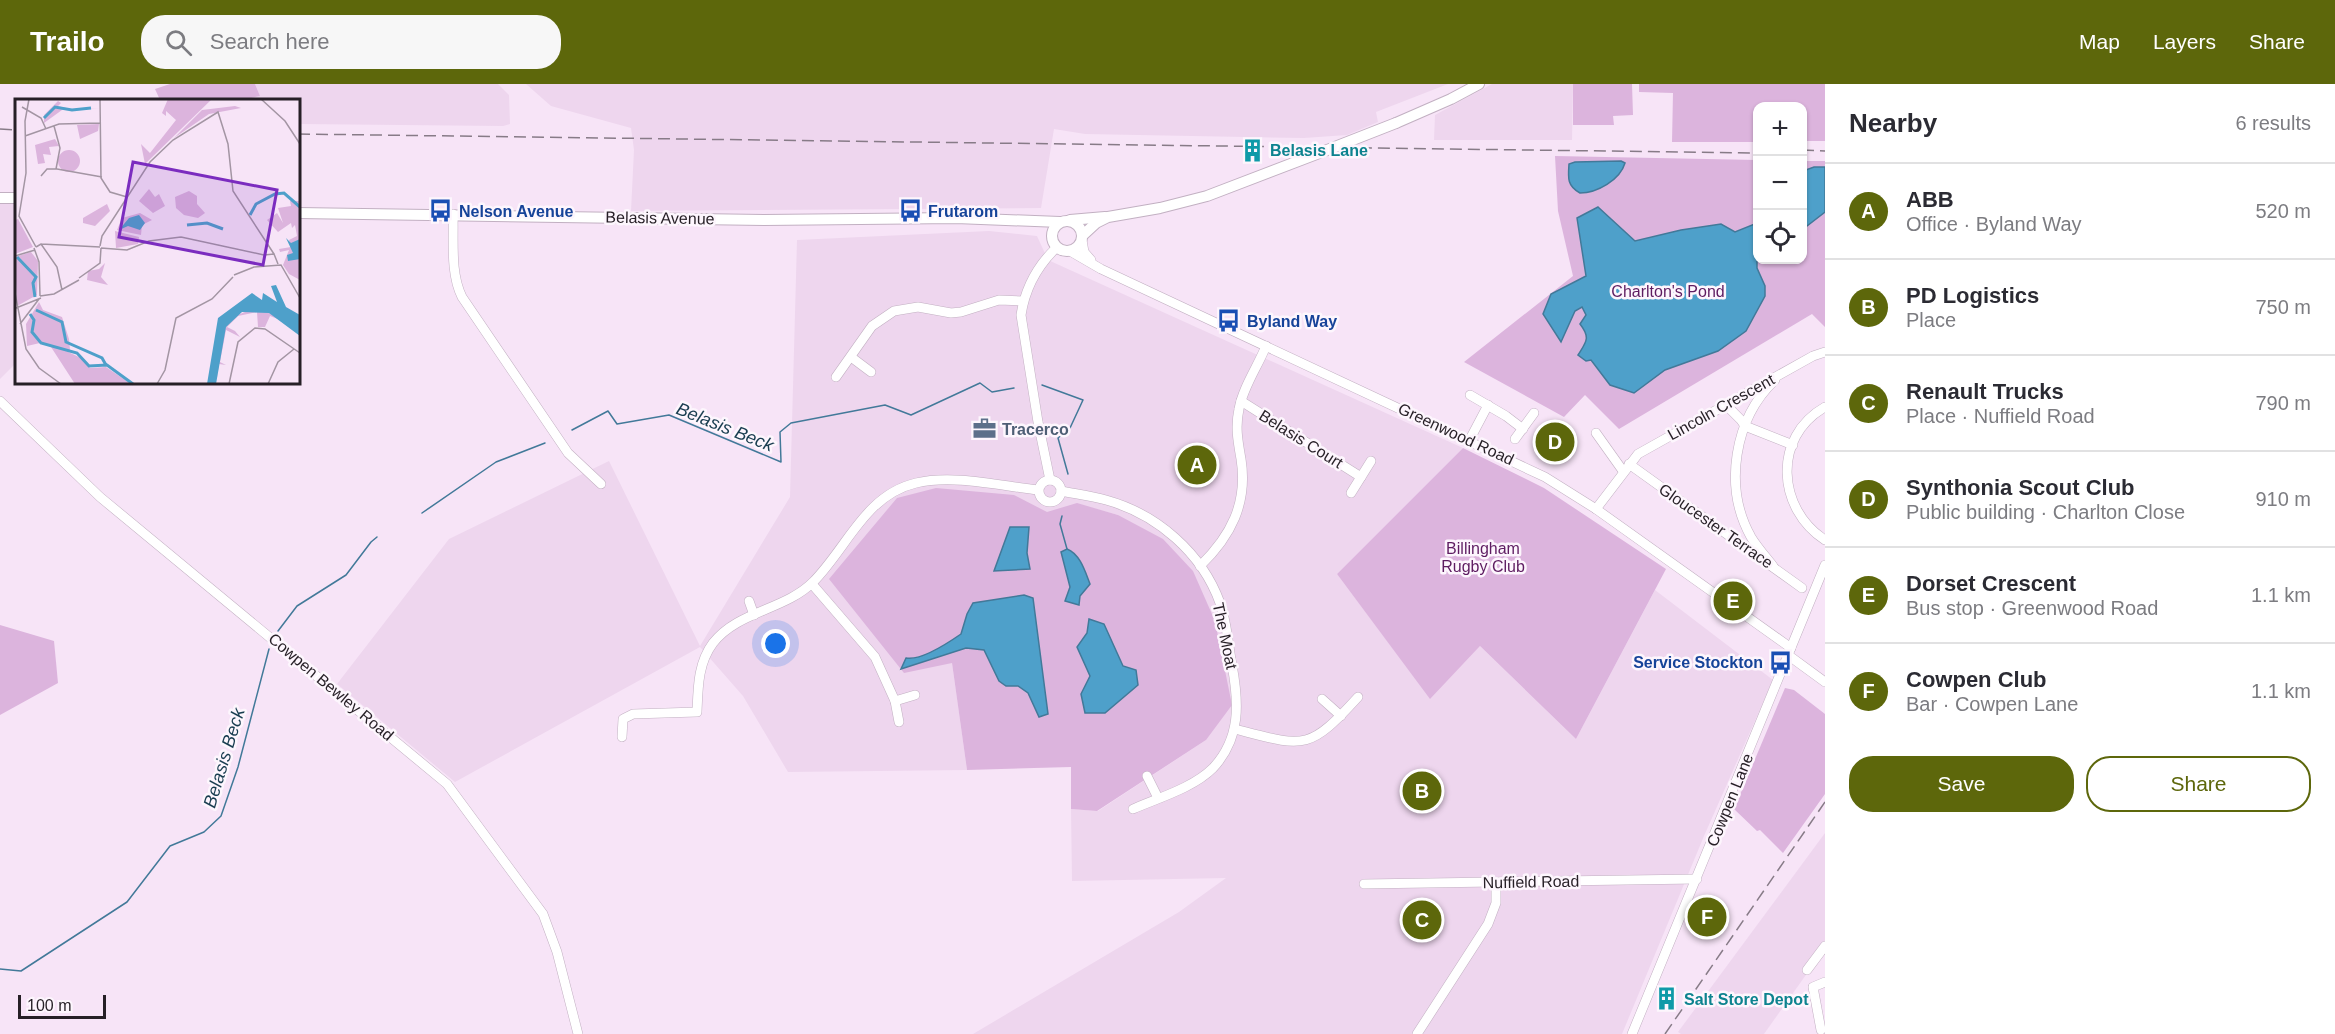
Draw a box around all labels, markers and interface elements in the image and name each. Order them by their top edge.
search box [141,15,561,69]
text: Trailo [30,26,105,57]
icon: search [162,26,195,59]
text: Search here [210,29,330,54]
text: Map [2079,30,2120,53]
text: Layers [2153,30,2216,53]
text: Share [2249,30,2305,53]
inset map [15,99,300,384]
map controls [1753,102,1807,264]
button: + [1753,102,1807,156]
text: Nearby [1849,108,1937,138]
text: 6 results [2235,112,2311,134]
building icon: Belasis Lane [1239,137,1265,163]
place label: Belasis Lane [1270,142,1368,159]
button: − [1753,156,1807,210]
text: ABB [1906,187,1954,212]
bus stop icon: Nelson Avenue [428,198,454,224]
bus stop icon: Frutarom [897,198,923,224]
text: A [1861,200,1876,222]
text: 520 m [2255,200,2311,222]
place label: Nelson Avenue [459,203,574,220]
place label: Frutarom [928,203,998,220]
street label: Belasis Avenue [605,209,715,227]
button: locate [1753,210,1807,264]
text: Office · Byland Way [1906,213,2082,235]
park label: Charlton's Pond [1611,283,1725,300]
text: PD Logistics [1906,283,2039,308]
text: B [1861,296,1876,318]
text: 750 m [2255,296,2311,318]
bus stop icon: Byland Way [1216,308,1242,334]
text: Place [1906,309,1956,331]
place label: Byland Way [1247,313,1337,330]
street label: Lincoln Crescent [1665,370,1778,443]
text: Renault Trucks [1906,379,2064,404]
text: C [1861,392,1876,414]
text: 790 m [2255,392,2311,414]
water label: Belasis Beck [673,398,777,456]
street label: Greenwood Road [1396,400,1516,468]
text: Place · Nuffield Road [1906,405,2095,427]
street label: Belasis Court [1256,407,1346,472]
office icon: Tracerco [971,416,997,442]
pin: D [1536,420,1574,464]
place label: Tracerco [1002,421,1069,438]
pin: A [1178,442,1216,488]
text: Synthonia Scout Club [1906,475,2135,500]
street label: Gloucester Terrace [1656,480,1776,572]
text: D [1861,488,1876,510]
text: 910 m [2255,488,2311,510]
text: Public building · Charlton Close [1906,501,2185,523]
park label: Billingham Rugby Club [1441,540,1525,575]
text: Dorset Crescent [1906,571,2076,596]
pin: E [1714,578,1752,624]
text: E [1862,584,1875,606]
text: 1.1 km [2251,584,2311,606]
text: Bus stop · Greenwood Road [1906,597,2158,619]
street label: The Moat [1210,601,1240,671]
your location [761,629,790,658]
street label: Cowpen Bewley Road [265,630,397,744]
bus stop icon: Service Stockton [1768,649,1794,675]
place label: Service Stockton [1633,654,1763,671]
text: Cowpen Club [1906,667,2047,692]
text: F [1862,680,1875,702]
text: 1.1 km [2251,680,2311,702]
text: Bar · Cowpen Lane [1906,693,2078,715]
water label: Belasis Beck [199,705,249,810]
street label: Cowpen Lane [1704,751,1756,849]
button: Save [1849,756,2074,812]
button: Share [2086,756,2311,812]
pin: B [1402,768,1442,814]
street label: Nuffield Road [1483,873,1579,891]
pin: F [1688,894,1726,940]
pin: C [1402,898,1442,942]
building icon: Salt Store Depot [1653,986,1679,1012]
place label: Salt Store Depot [1684,991,1809,1008]
scale bar [18,992,106,1020]
text: 100 m [27,997,71,1014]

